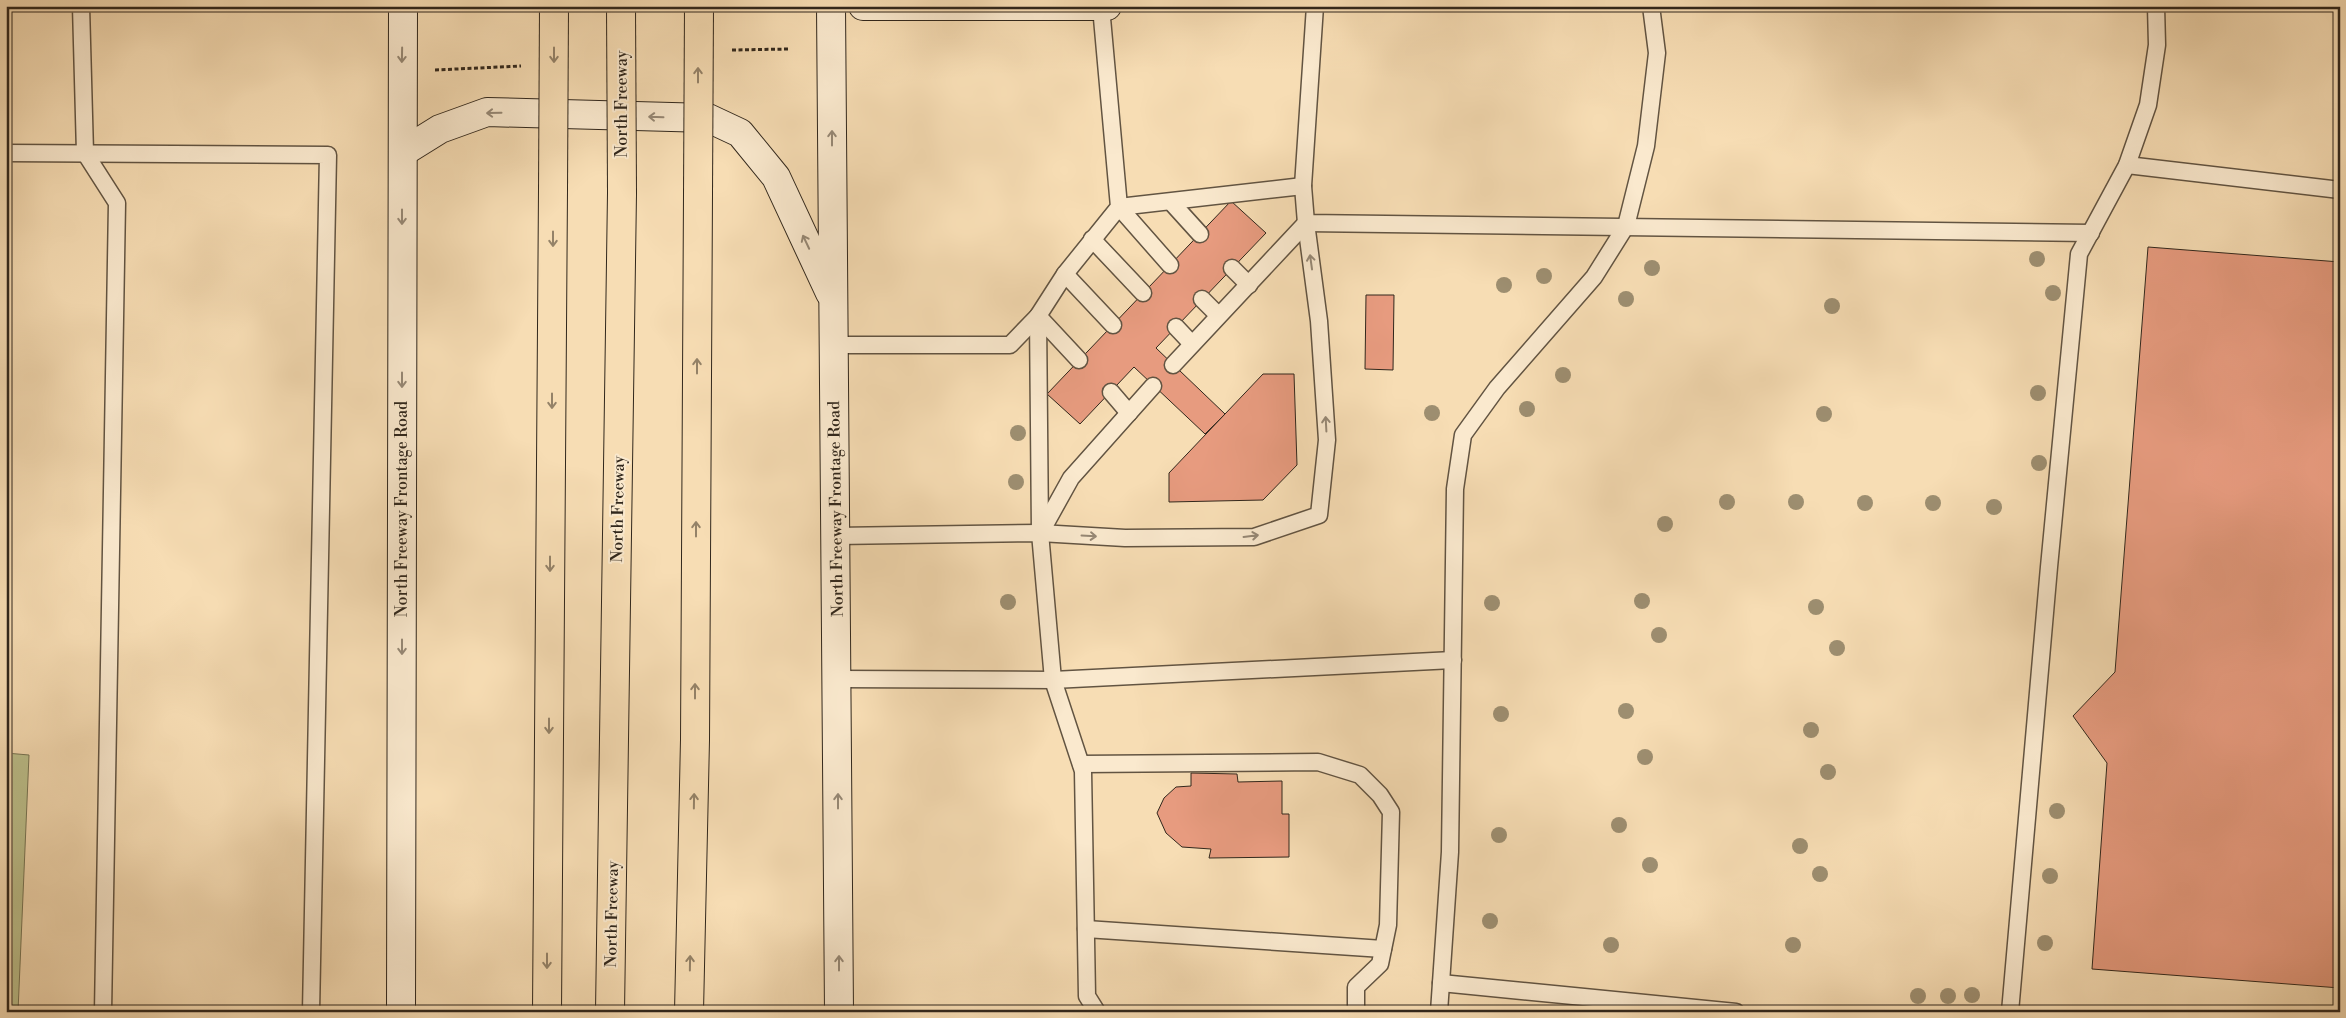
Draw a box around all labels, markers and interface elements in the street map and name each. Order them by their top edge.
one-way arrow [398,47,407,63]
one-way arrow [549,47,558,63]
street label: North Freeway [612,50,632,157]
one-way arrow [693,67,703,84]
one-way arrow [486,108,502,117]
one-way arrow [649,112,665,122]
one-way arrow [827,130,837,146]
one-way arrow [397,209,407,225]
one-way arrow [548,230,558,247]
one-way arrow [800,235,810,250]
one-way arrow [1306,255,1316,271]
one-way arrow [692,358,702,374]
one-way arrow [397,372,407,388]
one-way arrow [547,393,556,409]
street label: North Freeway Frontage Road [392,401,412,617]
street label: North Freeway Frontage Road [824,401,848,617]
one-way arrow [1321,416,1330,432]
street label: North Freeway [607,455,629,563]
one-way arrow [691,521,701,537]
one-way arrow [1243,531,1259,541]
one-way arrow [1081,532,1097,541]
one-way arrow [545,556,555,572]
one-way arrow [397,639,407,655]
one-way arrow [690,683,700,700]
one-way arrow [544,718,554,734]
one-way arrow [689,793,698,809]
one-way arrow [833,793,843,809]
street label: North Freeway [601,860,623,968]
one-way arrow [542,952,552,969]
one-way arrow [685,955,695,972]
one-way arrow [834,955,844,972]

